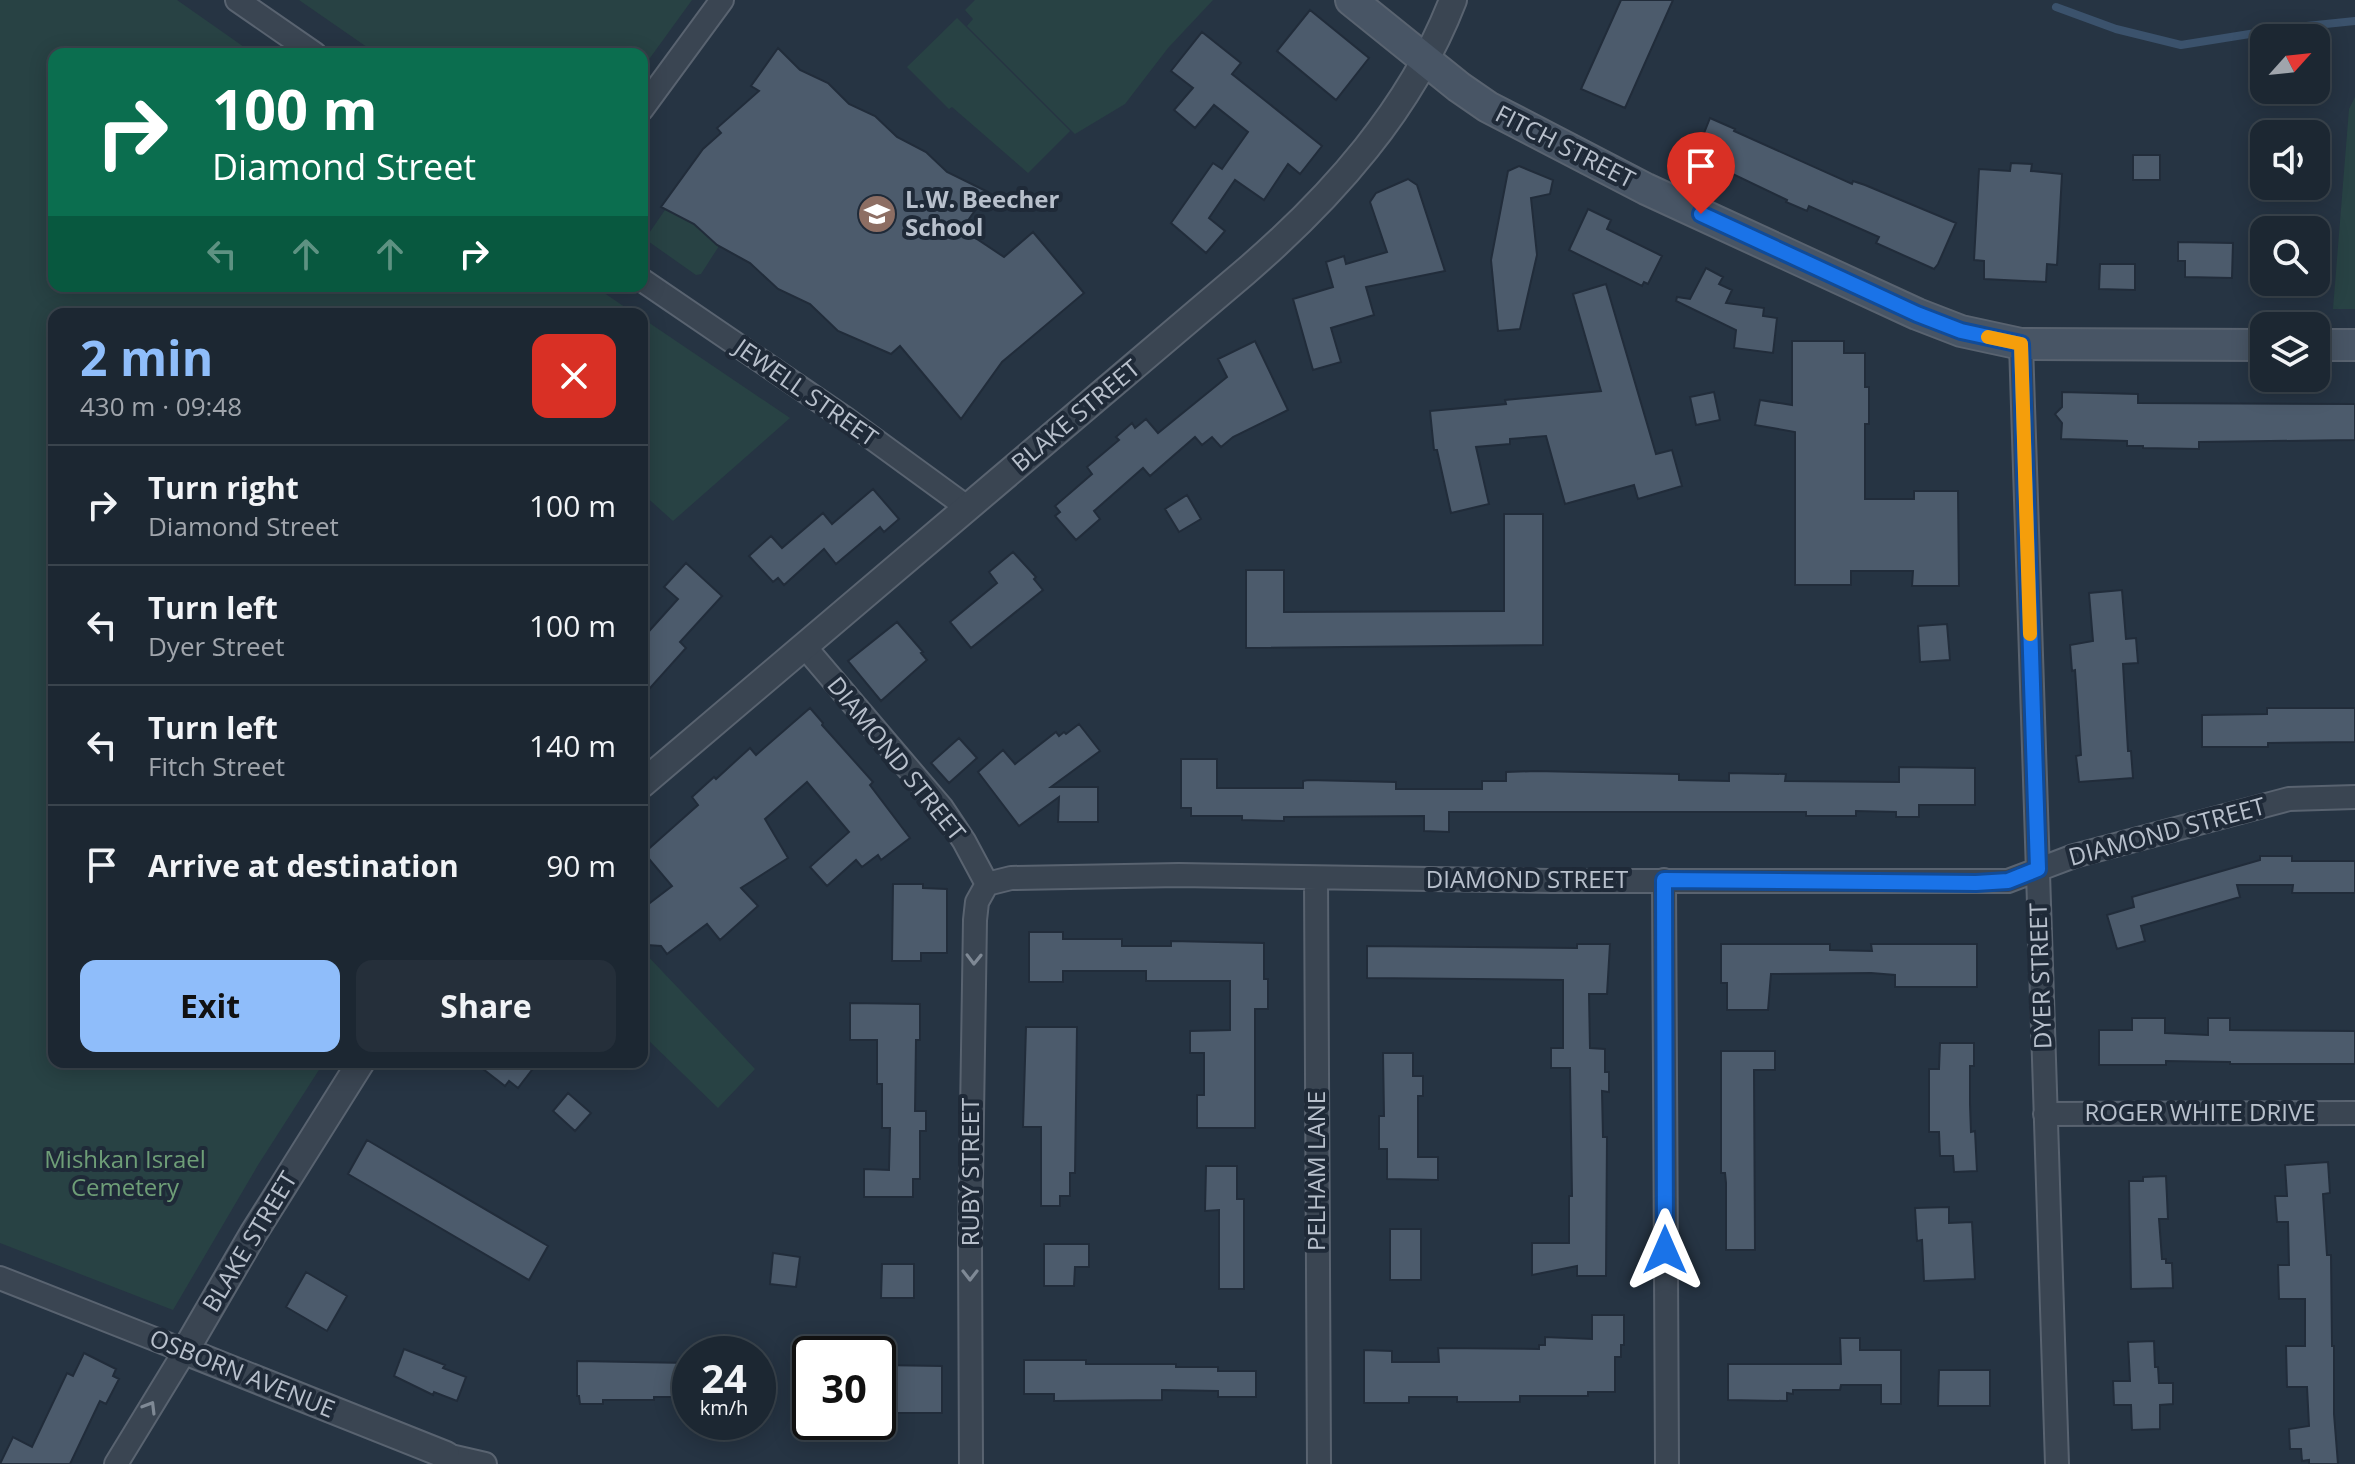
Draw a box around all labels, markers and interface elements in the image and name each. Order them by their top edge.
north arrow [2250,24,2330,104]
map controls [2250,24,2330,392]
text: 100 m [212,70,378,146]
icon: right [80,80,184,184]
street label: FITCH STREET [1490,96,1641,195]
button: sound [2250,120,2330,200]
pin [1667,132,1735,214]
text: Diamond Street [212,142,476,191]
icon: arrive [1679,144,1723,188]
place label: L.W. Beecher School [905,182,1059,243]
school or university icon: L.W. Beecher School [856,193,898,235]
button: search [2250,216,2330,296]
icon: left [200,232,244,276]
icon: ahead [284,232,328,276]
icon: ahead [368,232,412,276]
icon: right [452,232,496,276]
button: layers [2250,312,2330,392]
text: 2 min [80,325,213,390]
street label: JEWELL STREET [727,329,885,453]
button: close [532,334,616,418]
street label: BLAKE STREET [1004,351,1146,478]
text: 430 m · 09:48 [80,388,242,424]
text: Turn right [148,467,299,508]
icon: right [80,483,124,527]
text: 100 m [529,485,616,526]
text: Diamond Street [148,508,339,544]
text: Turn left [148,587,278,628]
icon: left [80,603,124,647]
text: 100 m [529,605,616,646]
text: Dyer Street [148,628,285,664]
street label: DIAMOND STREET [821,669,974,847]
text: Turn left [148,707,278,748]
icon: left [80,723,124,767]
text: 140 m [529,725,616,766]
text: Fitch Street [148,748,285,784]
street label: DIAMOND STREET [2065,788,2269,873]
icon: arrive [80,843,124,887]
text: Arrive at destination [148,845,459,886]
text: 90 m [546,845,616,886]
street label: DIAMOND STREET [1426,862,1628,895]
street label: DYER STREET [2020,902,2059,1050]
one-way arrow [965,953,983,966]
button: Exit [80,960,340,1052]
button: Share [356,960,616,1052]
street label: PELHAM LANE [1299,1091,1332,1251]
street label: ROGER WHITE DRIVE [2084,1095,2316,1128]
street label: RUBY STREET [953,1098,986,1246]
park label: Mishkan Israel Cemetery [44,1142,206,1203]
street label: BLAKE STREET [194,1165,304,1318]
position arrow [1623,1208,1707,1292]
one-way arrow [961,1269,979,1282]
street label: OSBORN AVENUE [145,1320,340,1425]
speed limit sign: 30 [792,1336,896,1440]
text: 24 [701,1350,747,1405]
text: km/h [700,1394,748,1421]
one-way arrow [141,1401,156,1416]

